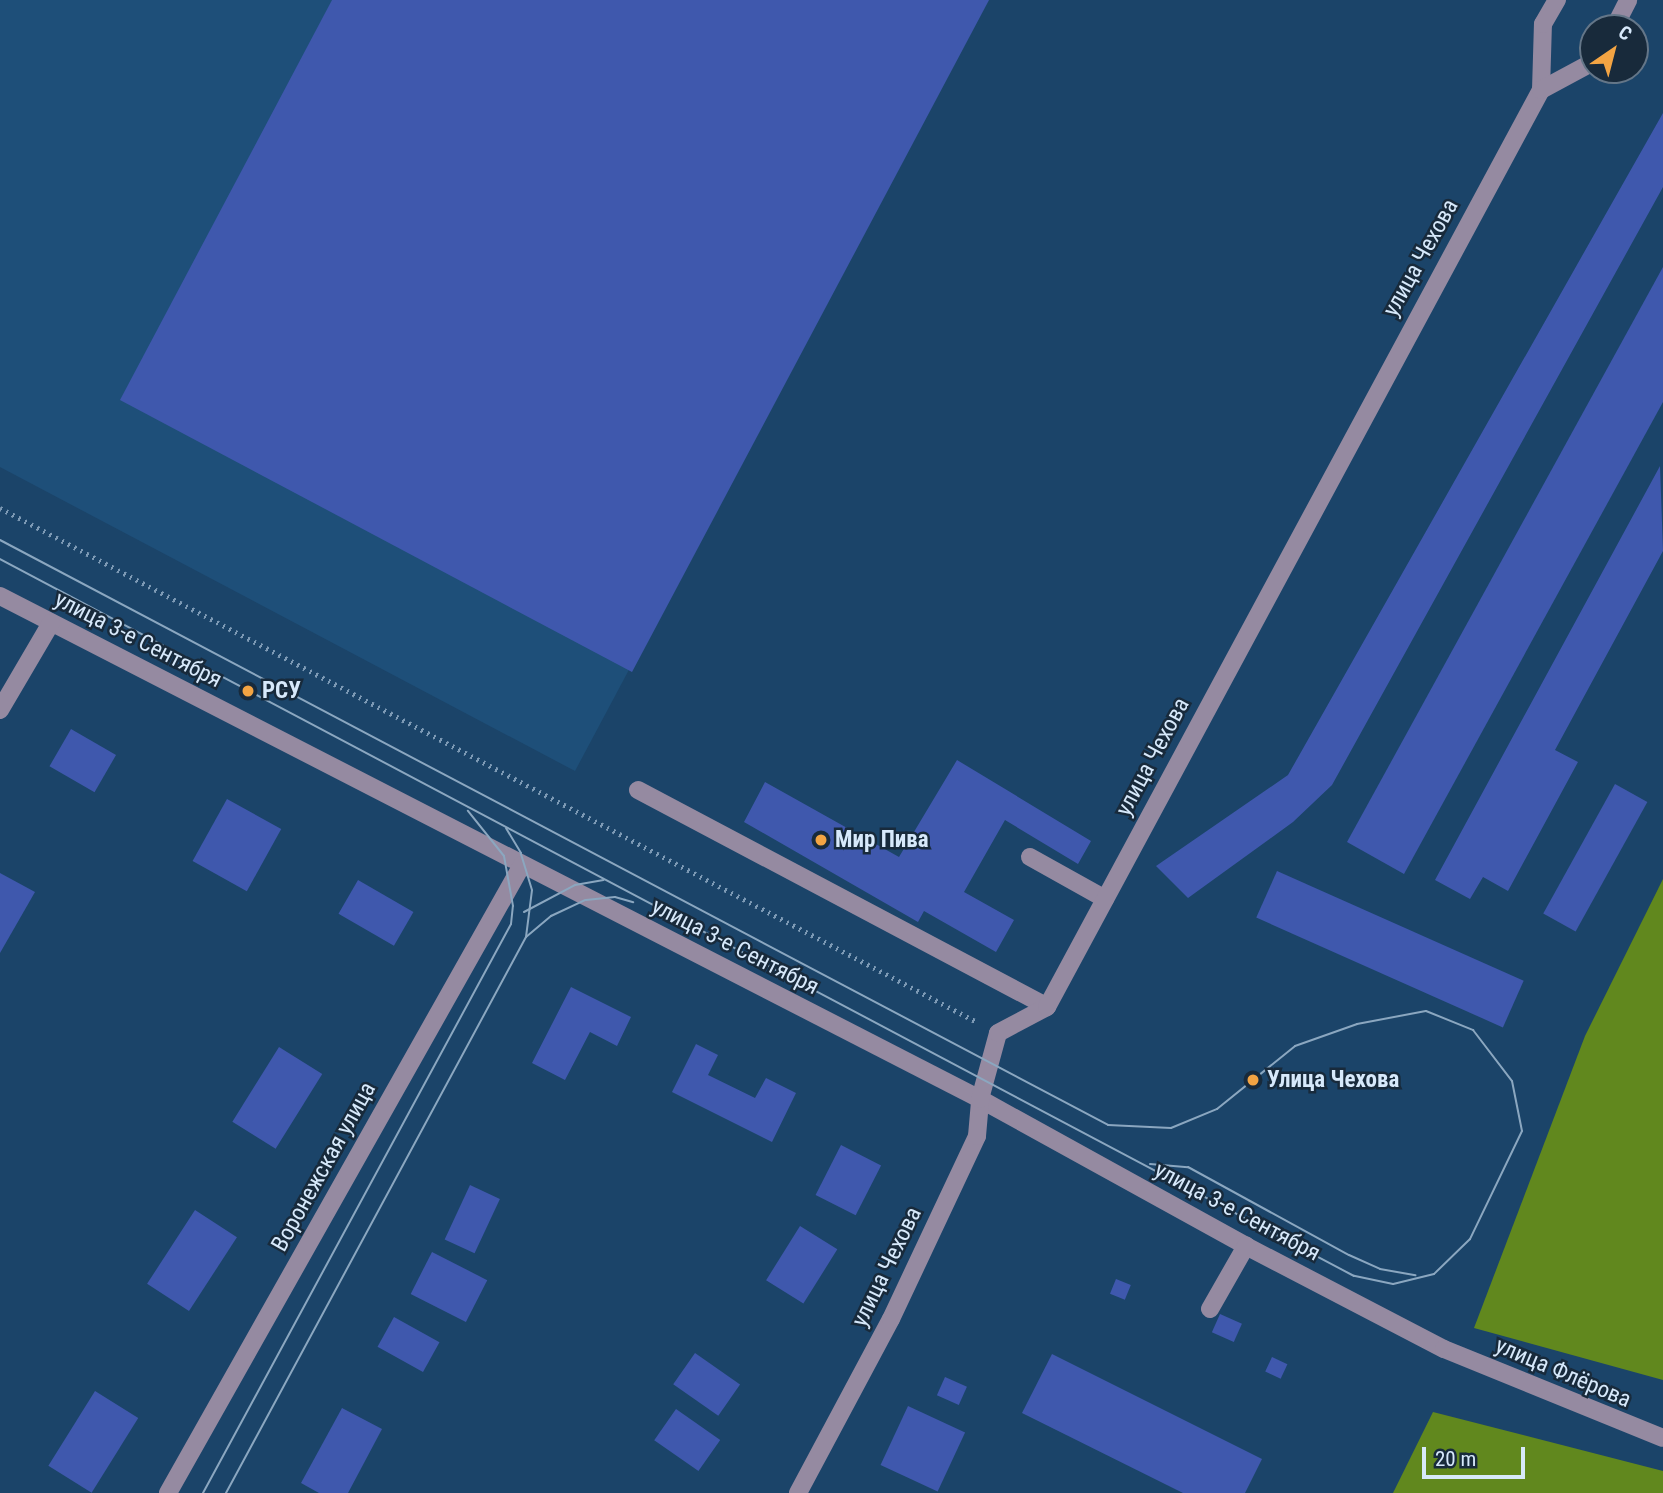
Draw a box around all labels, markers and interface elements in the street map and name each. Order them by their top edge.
north arrow [1579,14,1649,84]
text: С [1614,20,1636,46]
street label: улица Чехова [1378,195,1464,321]
street label: улица 3-е Сентября [50,586,226,694]
place label: РСУ [262,677,301,705]
marker: РСУ [240,683,256,699]
street label: улица Чехова [1110,693,1196,821]
place label: Мир Пива [835,826,929,854]
marker: Мир Пива [813,832,829,848]
street label: улица 3-е Сентября [647,893,823,1001]
place label: Улица Чехова [1267,1066,1399,1094]
marker: Улица Чехова [1245,1072,1261,1088]
street label: Воронежская улица [266,1078,382,1256]
street label: улица 3-е Сентября [1149,1157,1325,1267]
street label: улица Чехова [846,1203,928,1331]
street label: улица Флёрова [1491,1332,1635,1414]
scale bar [1425,1434,1528,1478]
text: 20 m [1435,1447,1476,1471]

